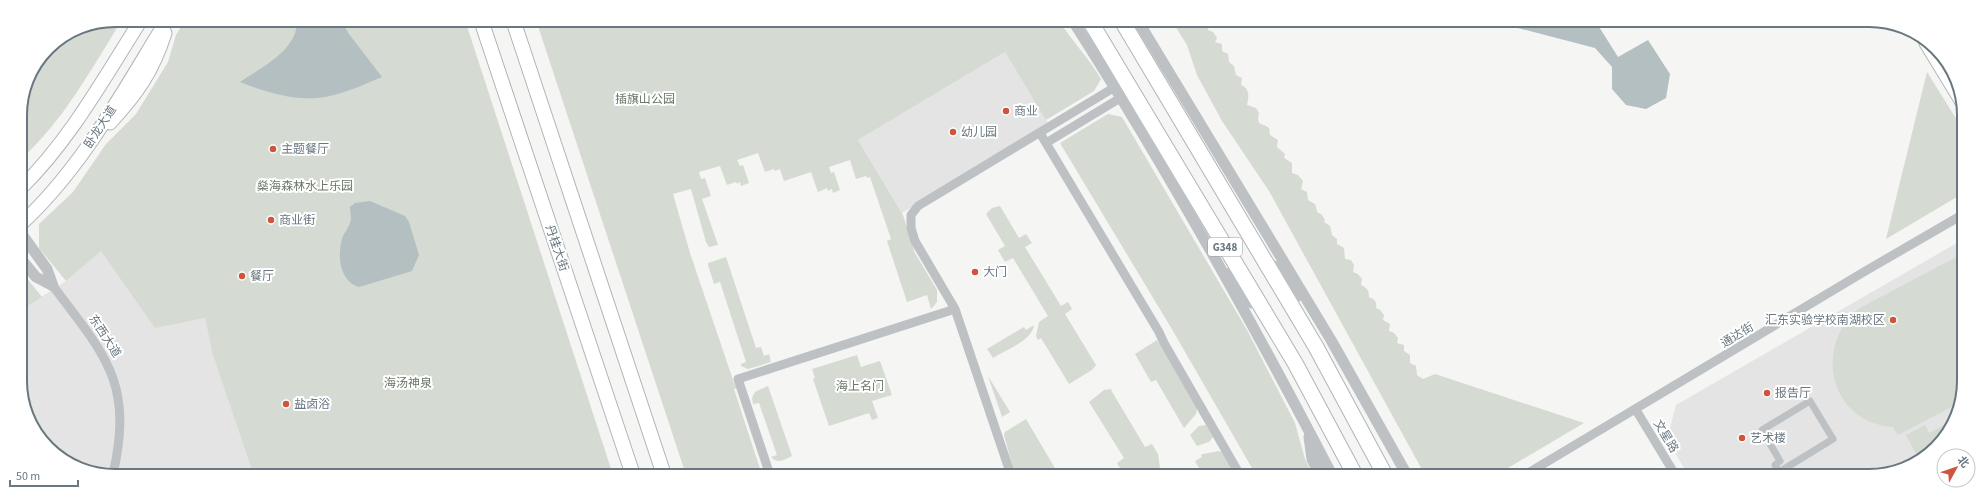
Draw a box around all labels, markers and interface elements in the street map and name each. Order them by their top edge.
park label: 插旗山公园 [615,91,675,108]
street label: 卧龙大道 [80,103,121,152]
place label: 商业 [1014,103,1038,120]
marker: 商业 [1001,106,1011,116]
place label: 幼儿园 [961,124,997,141]
marker: 幼儿园 [948,127,958,137]
place label: 主题餐厅 [281,141,329,158]
marker: 主题餐厅 [268,144,278,154]
park label: 燊海森林水上乐园 [257,178,353,195]
place label: 商业街 [279,212,315,229]
marker: 商业街 [266,215,276,225]
street label: 丹桂大街 [541,223,572,274]
road number: G348 [1208,238,1242,256]
place label: 大门 [983,264,1007,281]
marker: 大门 [970,267,980,277]
place label: 餐厅 [250,268,274,285]
marker: 餐厅 [237,271,247,281]
street label: 东西大道 [84,312,125,361]
place label: 汇东实验学校南湖校区 [1765,312,1885,329]
marker: 汇东实验学校南湖校区 [1888,315,1898,325]
street label: 通达街 [1717,319,1757,352]
park label: 海汤神泉 [384,375,432,392]
park label: 海上名门 [836,378,884,395]
place label: 报告厅 [1775,385,1811,402]
marker: 报告厅 [1762,388,1772,398]
place label: 盐卤浴 [294,396,330,413]
marker: 盐卤浴 [281,399,291,409]
street label: 文星路 [1649,416,1682,456]
place label: 艺术楼 [1750,430,1786,447]
marker: 艺术楼 [1737,433,1747,443]
north arrow [1936,448,1976,488]
text: 北 [1954,453,1973,471]
scale bar [10,462,78,488]
text: 50 m [16,468,40,485]

